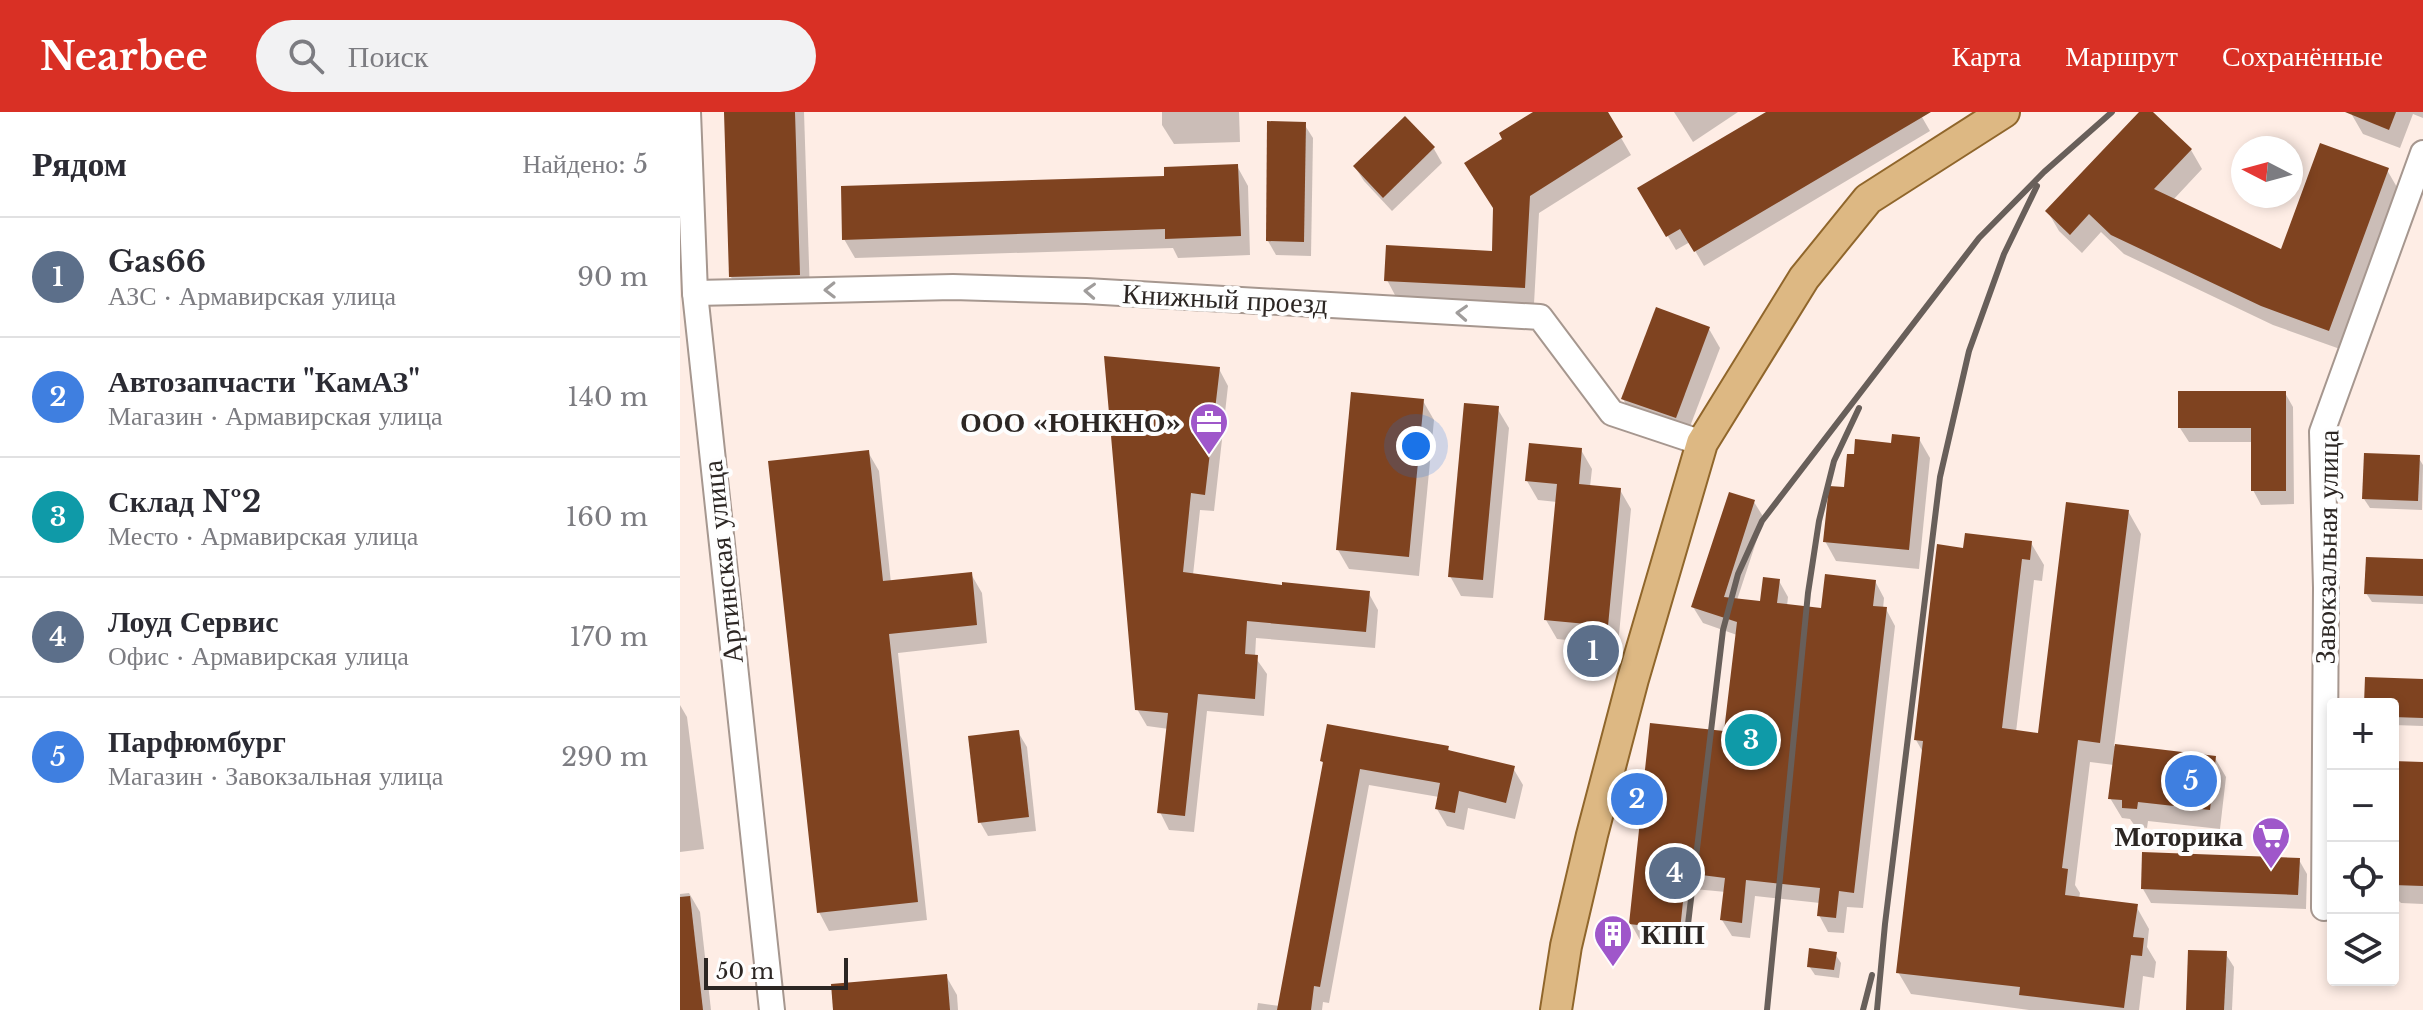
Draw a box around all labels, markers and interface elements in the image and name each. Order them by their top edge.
search box [256,20,816,92]
text: Nearbee [40,33,208,80]
icon: search [284,34,328,78]
text: Поиск [348,38,428,75]
text: Карта [1952,39,2021,74]
text: Маршрут [2065,39,2178,74]
text: Сохранённые [2222,39,2383,74]
north arrow [2231,136,2303,208]
text: Рядом [32,143,127,185]
text: Найдено: 5 [522,148,648,180]
text: Gas66 [108,243,206,280]
text: 1 [52,261,64,293]
text: 90 m [577,261,648,293]
street label: Книжный проезд [1121,276,1329,322]
text: АЗС · Армавирская улица [108,280,396,312]
one-way arrow [823,282,836,299]
one-way arrow [1083,283,1096,300]
one-way arrow [1455,305,1468,322]
text: Автозапчасти "КамАЗ" [108,363,420,400]
text: 2 [50,381,66,413]
text: 140 m [567,381,648,413]
text: Магазин · Армавирская улица [108,400,443,432]
office icon: ООО «ЮНКНО» [1188,401,1230,456]
place label: ООО «ЮНКНО» [960,405,1181,440]
your location [1396,426,1436,466]
street label: Завокзальная улица [2307,429,2347,665]
street label: Артинская улица [695,458,751,665]
text: Склад №2 [108,483,261,520]
text: 3 [50,501,66,533]
text: 160 m [566,501,648,533]
text: Место · Армавирская улица [108,520,418,552]
text: Лоуд Сервис [108,603,279,640]
text: 4 [49,621,67,653]
text: 170 m [569,621,648,653]
pin: 1 [1567,621,1619,681]
text: Офис · Армавирская улица [108,640,409,672]
map controls [2327,698,2399,986]
button: + [2327,698,2399,770]
pin: 3 [1725,710,1777,770]
text: Парфюмбург [108,723,286,760]
text: 5 [50,741,66,773]
text: 290 m [561,741,648,773]
pin: 5 [2165,751,2217,811]
text: Магазин · Завокзальная улица [108,760,443,792]
pin: 2 [1611,769,1663,829]
button: − [2327,770,2399,842]
supermarket icon: Моторика [2250,815,2292,870]
place label: Моторика [2115,819,2243,854]
button: locate [2327,842,2399,914]
pin: 4 [1649,843,1701,903]
building icon: КПП [1592,913,1634,968]
button: layers [2327,914,2399,986]
place label: КПП [1641,917,1705,952]
scale bar [704,954,848,990]
text: 50 m [716,958,774,985]

